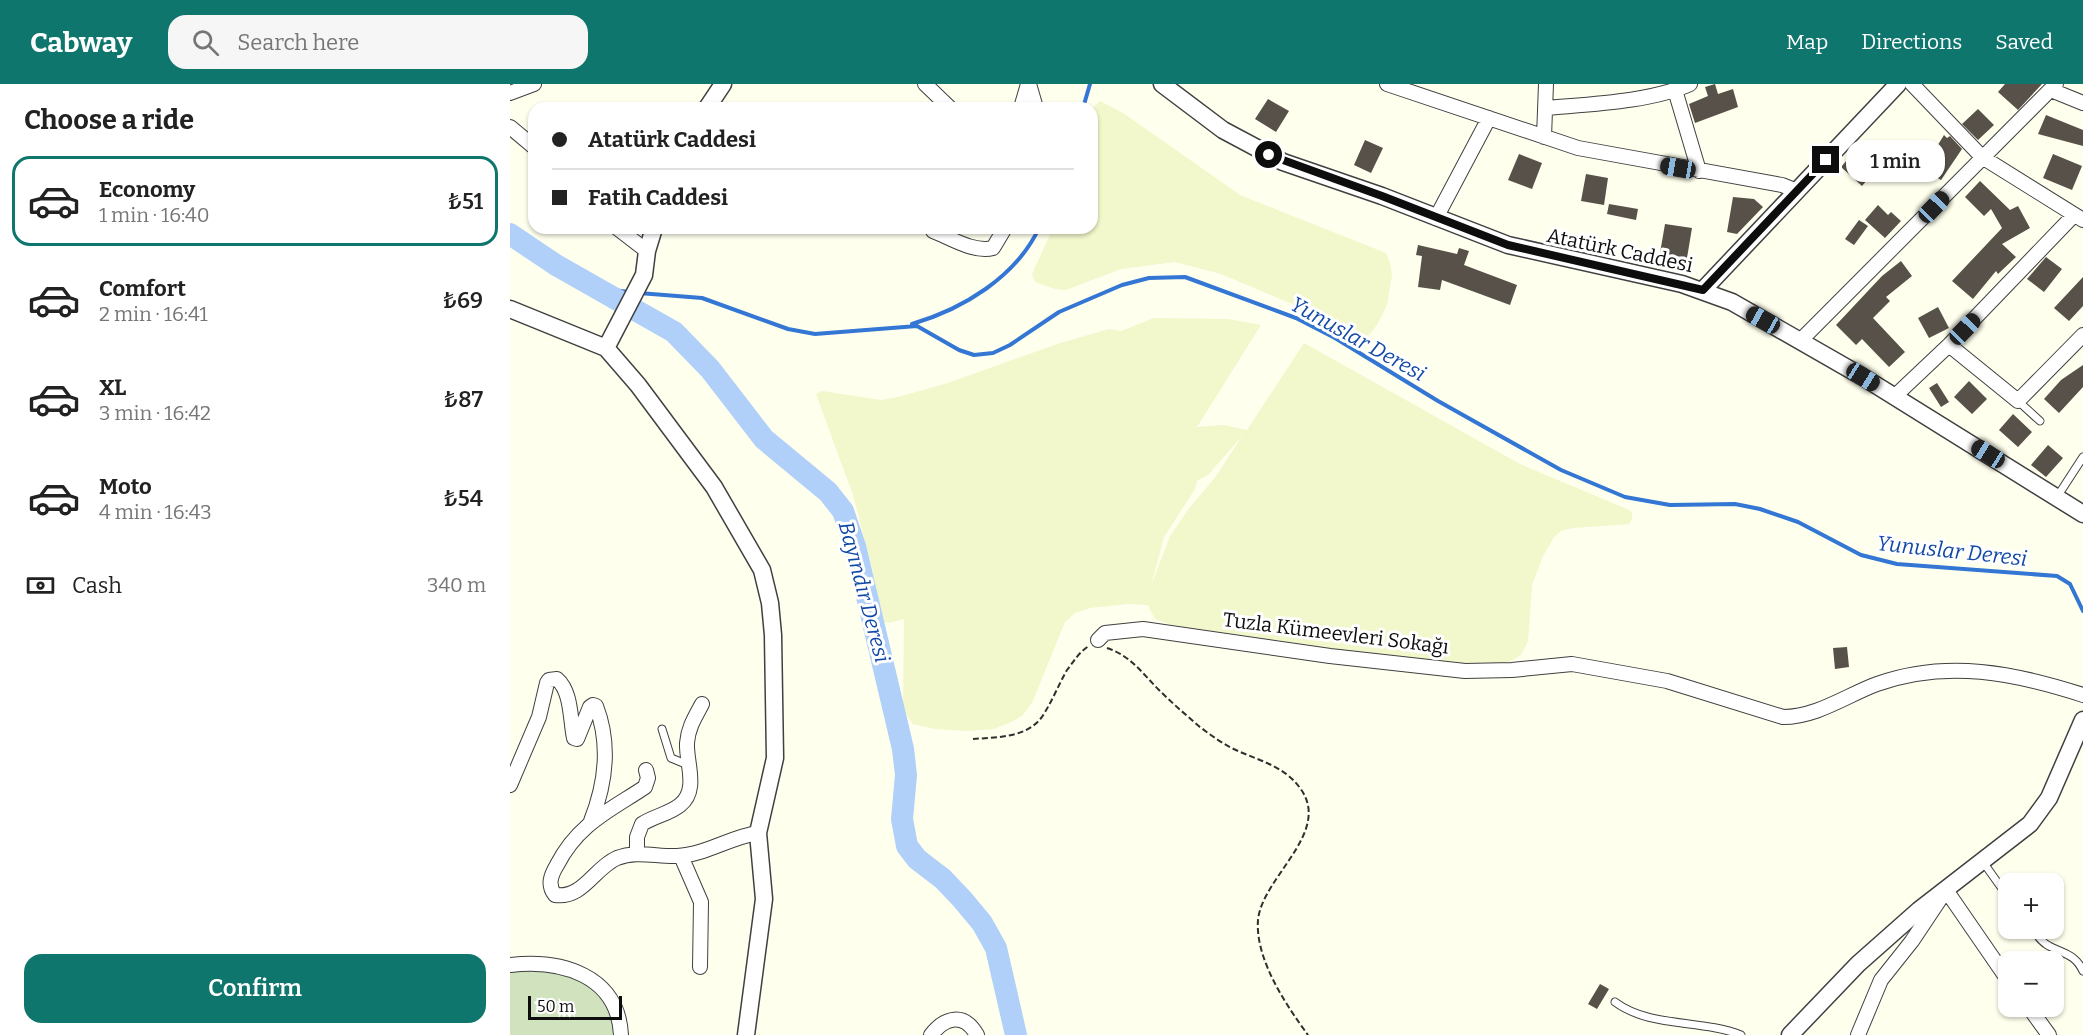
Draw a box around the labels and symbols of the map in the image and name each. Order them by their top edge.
callout: 1 min [1847,139,1946,181]
route start [1255,141,1282,168]
route end [1812,146,1839,173]
car [1659,156,1697,180]
car [1915,188,1953,226]
street label: Atatürk Caddesi [1545,223,1695,277]
water label: Yunuslar Deresi [1286,291,1430,387]
car [1743,303,1783,337]
car [1946,310,1984,348]
car [1843,360,1883,394]
car [1968,437,2008,471]
water label: Bayındır Deresi [833,519,895,665]
water label: Yunuslar Deresi [1876,530,2028,572]
street label: Tuzla Kümeevleri Sokağı [1222,607,1450,659]
scale bar [528,993,622,1020]

